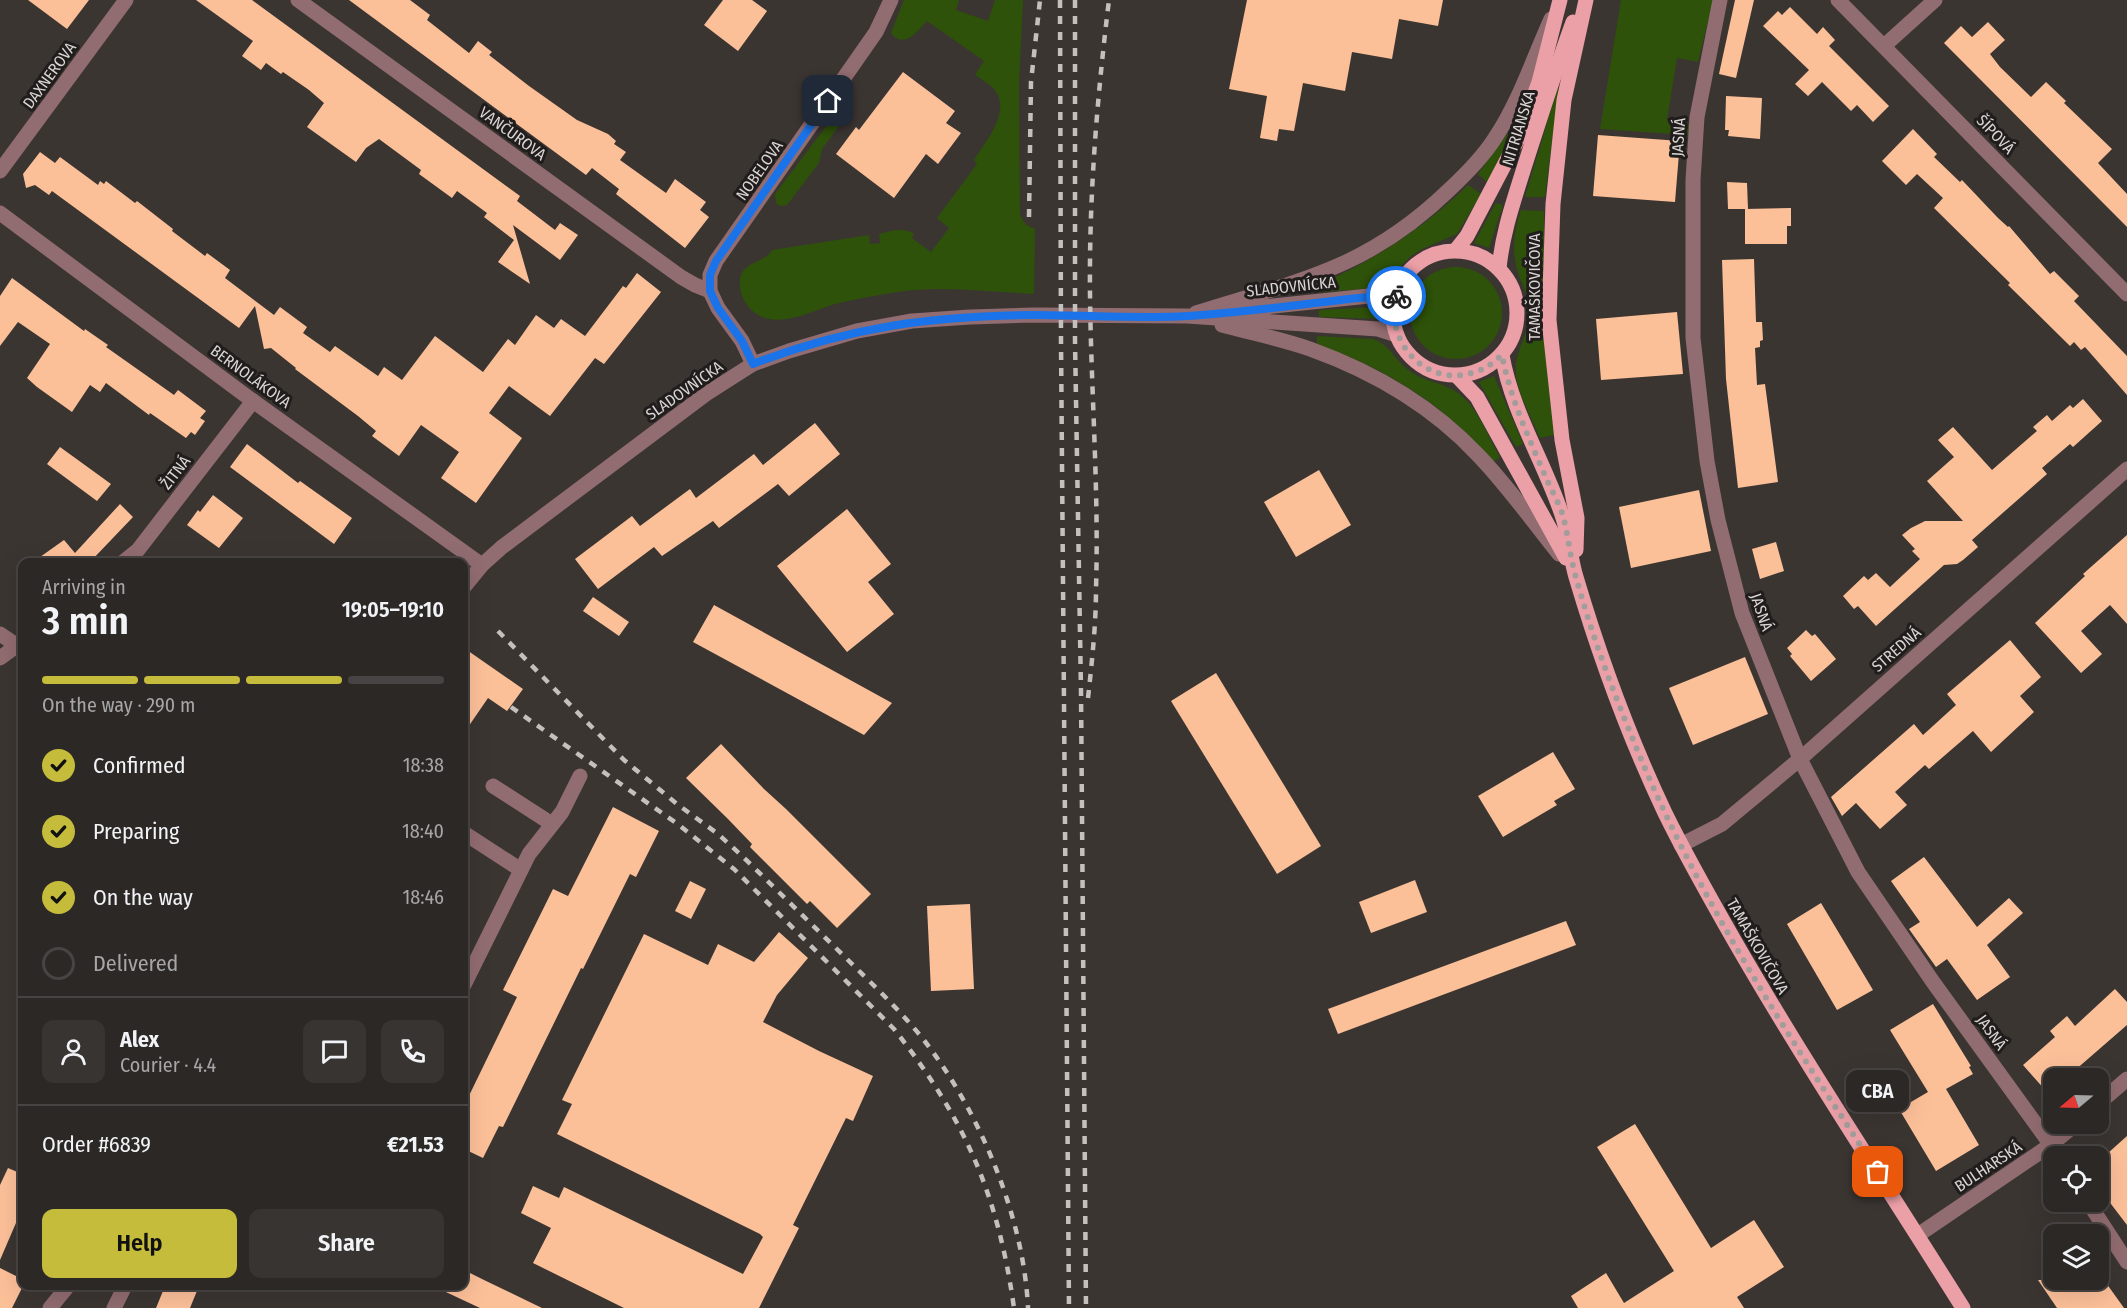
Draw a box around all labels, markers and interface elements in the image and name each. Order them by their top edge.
street label: DAXNEROVA [19,38,80,112]
pin [802,75,853,126]
icon: home [811,84,844,117]
street label: NITRIANSKA [1498,88,1539,168]
street label: VANČUROVA [475,102,551,164]
street label: ŠÍPOVÁ [1973,110,2020,158]
street label: JASNÁ [1668,116,1689,157]
street label: NOBELOVA [732,136,787,204]
street label: TAMAŠKOVIČOVA [1524,233,1544,341]
courier [1366,266,1426,326]
street label: SLADOVNÍCKA [1245,272,1337,301]
icon: bike [1380,280,1413,313]
street label: BERNOLÁKOVA [207,341,295,412]
street label: SLADOVNÍCKA [642,357,727,424]
street label: ŽITNÁ [156,451,195,493]
text: Arriving in [42,575,126,599]
street label: JASNÁ [1746,591,1777,634]
text: 19:05–19:10 [342,596,444,623]
text: 3 min [42,598,129,644]
street label: STREDNÁ [1868,623,1925,676]
text: On the way · 290 m [42,693,195,717]
icon: check [42,749,75,782]
text: Confirmed [93,752,186,779]
text: 18:38 [403,753,444,777]
icon: check [42,815,75,848]
text: Preparing [93,818,179,845]
text: 18:40 [402,819,444,843]
icon: check [42,881,75,914]
text: On the way [93,884,193,911]
text: 18:46 [402,885,444,909]
street label: TAMAŠKOVIČOVA [1722,894,1794,998]
text: Delivered [93,950,178,977]
street label: JASNÁ [1972,1011,2011,1054]
button: person [42,1020,105,1083]
button: chat [303,1020,366,1083]
button: phone [381,1020,444,1083]
text: Alex [120,1026,159,1053]
text: Courier · 4.4 [120,1053,216,1077]
north arrow [2043,1068,2109,1134]
map controls [2043,1068,2109,1290]
callout: CBA [1846,1070,1910,1112]
text: CBA [1861,1079,1894,1103]
text: Order #6839 [42,1131,151,1158]
text: €21.53 [387,1131,444,1158]
street label: BULHARSKÁ [1951,1137,2026,1196]
pin [1852,1146,1903,1197]
button: locate [2043,1146,2109,1212]
icon: bag [1861,1155,1894,1188]
button: Help [42,1209,237,1278]
button: Share [249,1209,444,1278]
button: layers [2043,1224,2109,1290]

